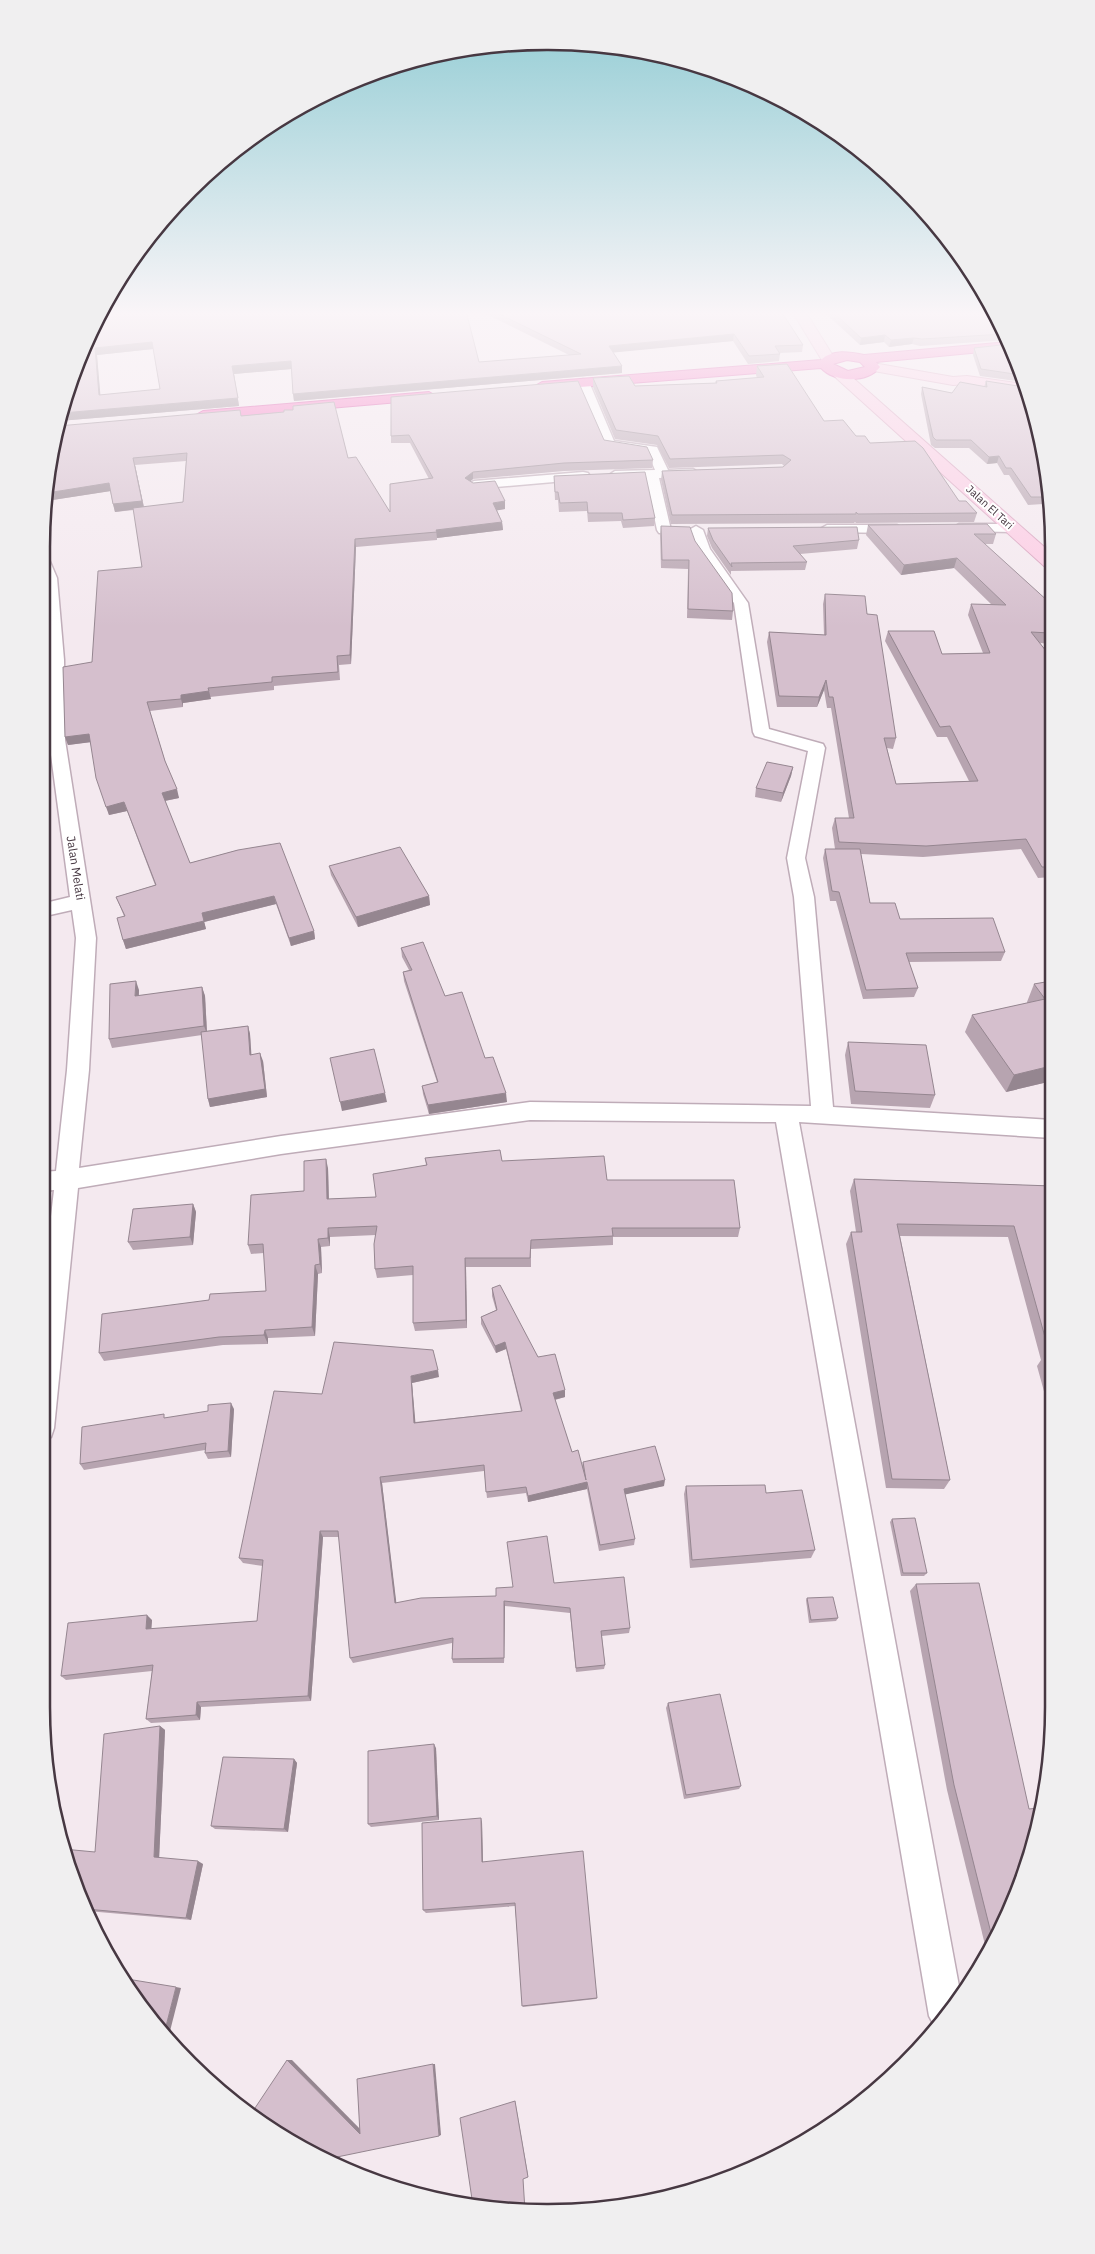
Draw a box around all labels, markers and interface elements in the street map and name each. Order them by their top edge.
street label: Jalan El Tari [963,482,1017,532]
street label: Jalan Melati [64,835,88,901]

